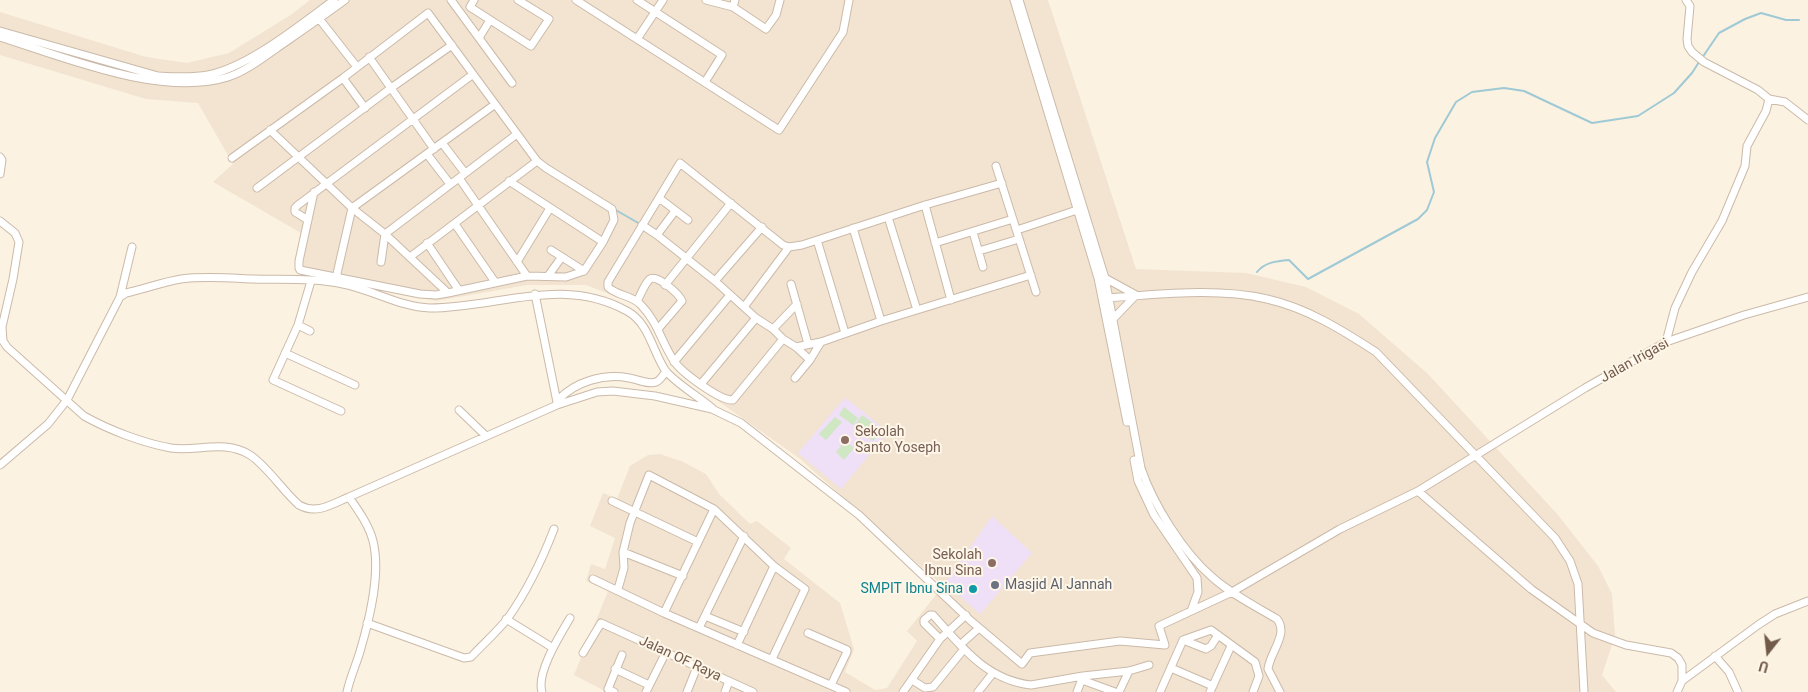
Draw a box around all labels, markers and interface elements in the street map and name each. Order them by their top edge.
street label: Jalan Irigasi [1598,335,1672,387]
place label: Sekolah Santo Yoseph [855,424,941,457]
marker: Sekolah Santo Yoseph [839,434,851,446]
place label: Sekolah Ibnu Sina [924,547,982,580]
marker: Sekolah Ibnu Sina [986,557,998,569]
place label: Masjid Al Jannah [1005,577,1112,593]
marker: Masjid Al Jannah [989,579,1001,591]
place label: SMPIT Ibnu Sina [861,581,963,597]
marker: SMPIT Ibnu Sina [967,583,979,595]
north arrow [1743,627,1793,677]
street label: Jalan OF Raya [636,633,724,685]
text: U [1757,657,1771,675]

